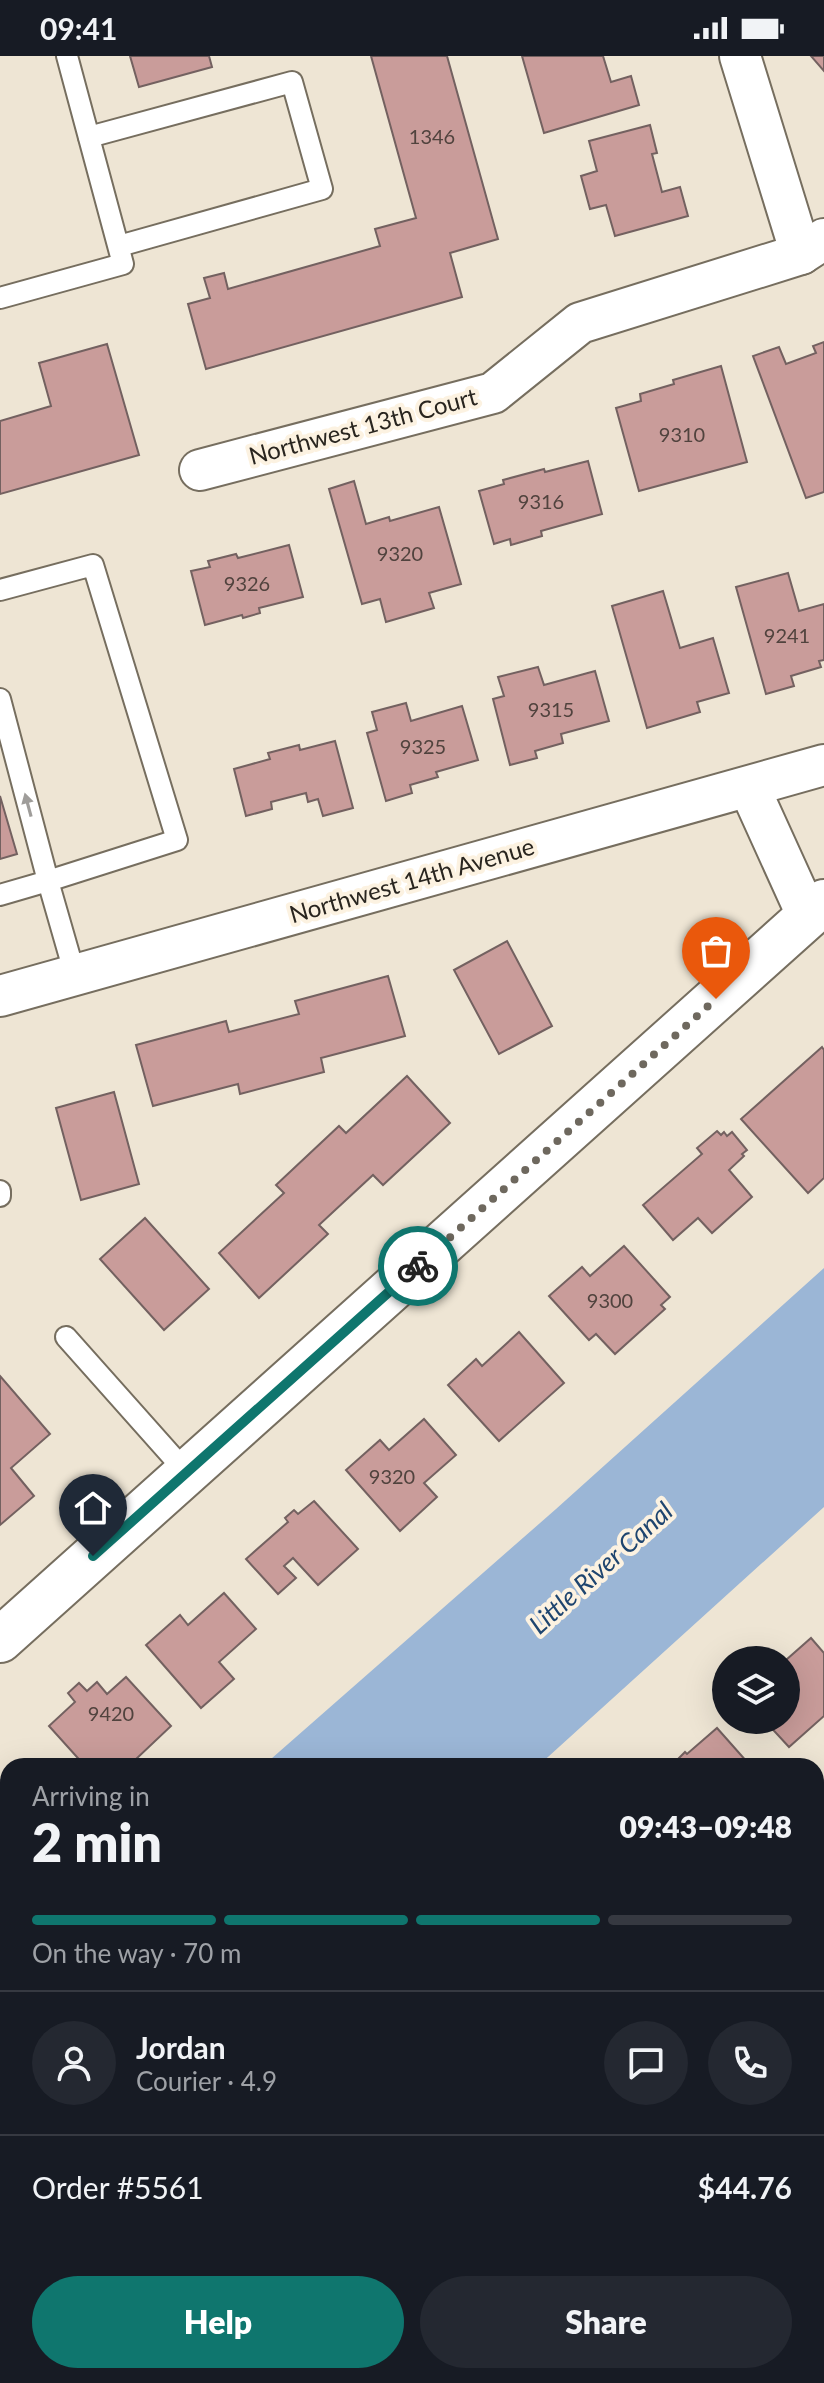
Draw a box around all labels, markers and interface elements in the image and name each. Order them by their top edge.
text: 09:41 [40,10,117,46]
house number: 1346 [409,124,455,148]
street label: Northwest 13th Court [245,381,480,470]
house number: 9310 [659,422,705,446]
house number: 9316 [518,489,564,513]
house number: 9320 [377,541,423,565]
house number: 9326 [224,571,270,595]
house number: 9241 [764,623,810,647]
house number: 9315 [528,697,574,721]
house number: 9325 [400,734,446,758]
one-way arrow [21,793,33,818]
street label: Northwest 14th Avenue [286,831,537,928]
pin [682,917,750,999]
icon: bag [694,929,738,973]
courier [378,1226,458,1306]
icon: bike [396,1244,440,1288]
house number: 9300 [587,1288,633,1312]
house number: 9320 [369,1464,415,1488]
pin [59,1474,127,1556]
icon: home [71,1486,115,1530]
water label: Little River Canal [522,1494,679,1640]
map controls [712,1646,800,1734]
button: layers [712,1646,800,1734]
house number: 9420 [88,1701,134,1725]
text: Arriving in [32,1780,150,1812]
text: 09:43–09:48 [619,1808,792,1844]
text: 2 min [32,1811,162,1873]
text: On the way · 70 m [32,1937,241,1969]
button: person [32,2021,116,2105]
button: chat [604,2021,688,2105]
button: phone [708,2021,792,2105]
text: Jordan [136,2029,226,2065]
text: Courier · 4.9 [136,2065,277,2097]
text: Order #5561 [32,2169,204,2205]
text: $44.76 [698,2169,792,2205]
button: Help [32,2276,404,2368]
button: Share [420,2276,792,2368]

